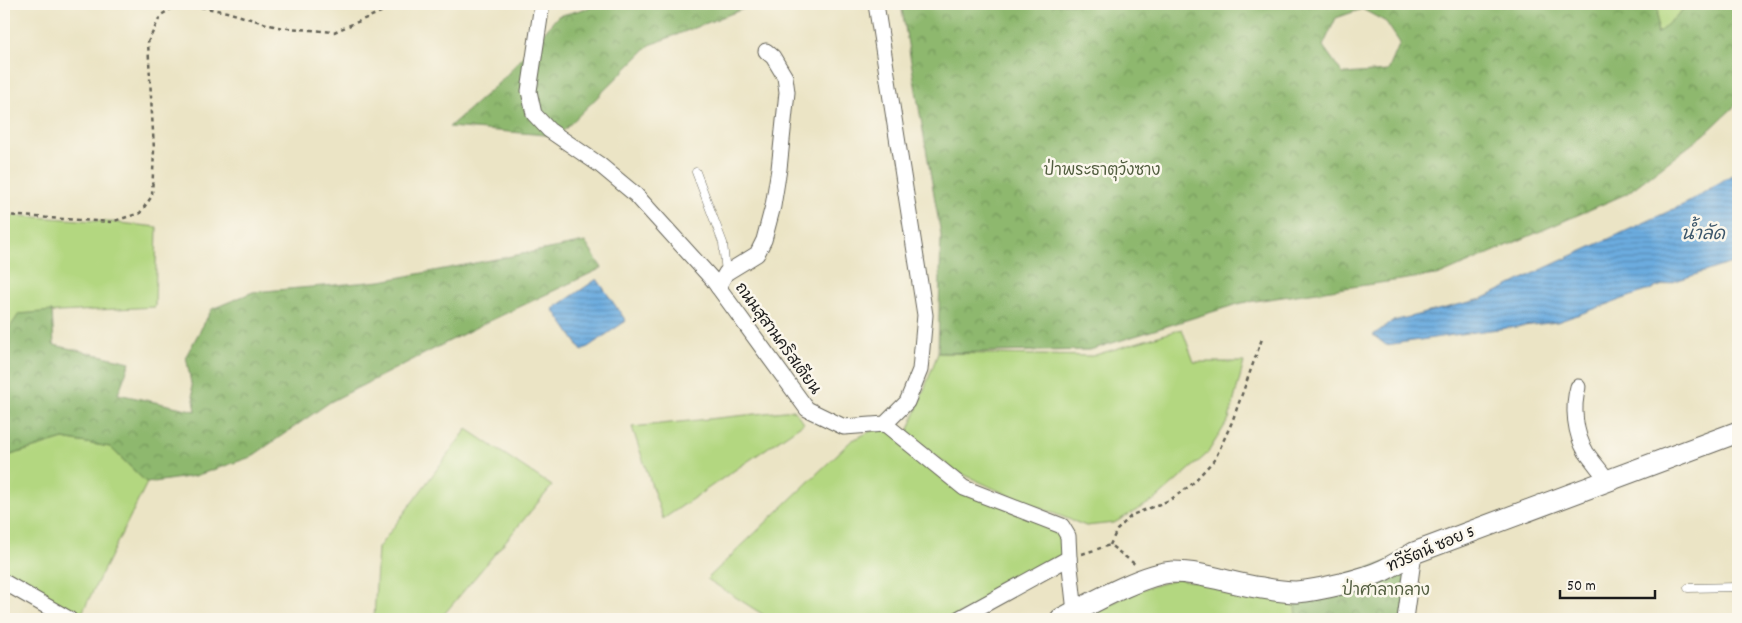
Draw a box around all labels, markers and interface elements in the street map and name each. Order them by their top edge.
park label: ป่าพระธาตุวังซาง [1044,158,1160,183]
water label: น้ำลัด [1681,216,1725,248]
street label: ถนนสุสานคริสเตียน [728,278,827,400]
street label: ทวีรัตน์ ซอย 5 [1383,519,1479,579]
scale bar [1560,568,1654,600]
text: 50 m [1567,576,1596,598]
park label: ป่าศาลากลาง [1342,578,1430,603]

